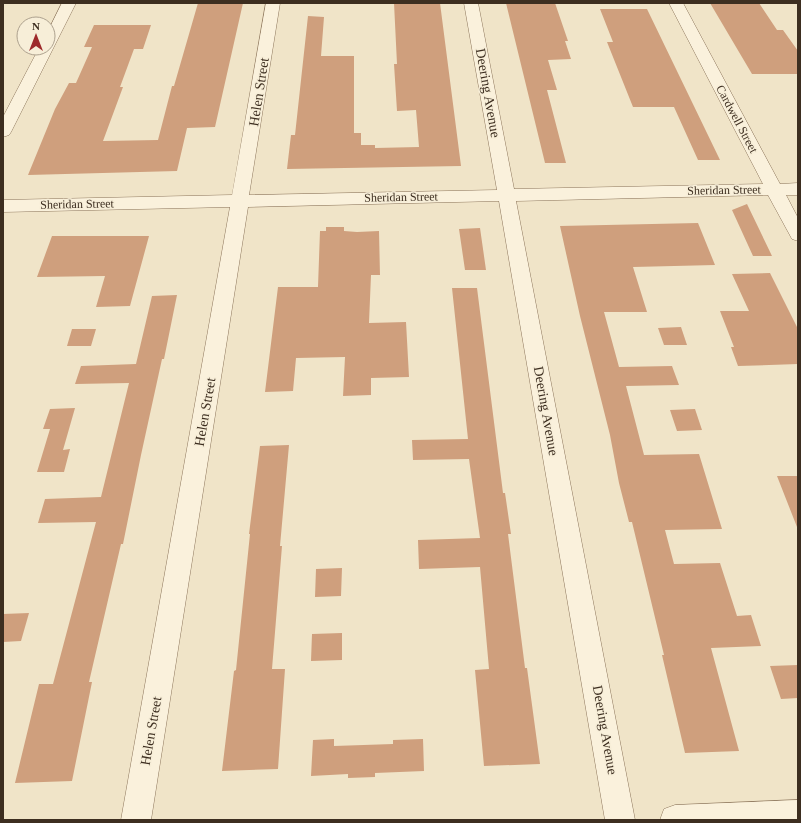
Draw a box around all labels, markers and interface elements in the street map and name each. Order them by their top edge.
north arrow [16,16,56,56]
text: N [32,20,40,32]
street label: Deering Avenue [473,47,503,139]
street label: Helen Street [246,56,272,128]
street label: Cardwell Street [713,83,761,156]
street label: Sheridan Street [687,182,762,198]
street label: Sheridan Street [364,189,439,205]
street label: Sheridan Street [40,196,115,212]
street label: Deering Avenue [531,365,561,457]
street label: Helen Street [192,376,218,448]
street label: Deering Avenue [590,684,620,776]
street label: Helen Street [138,695,164,767]

